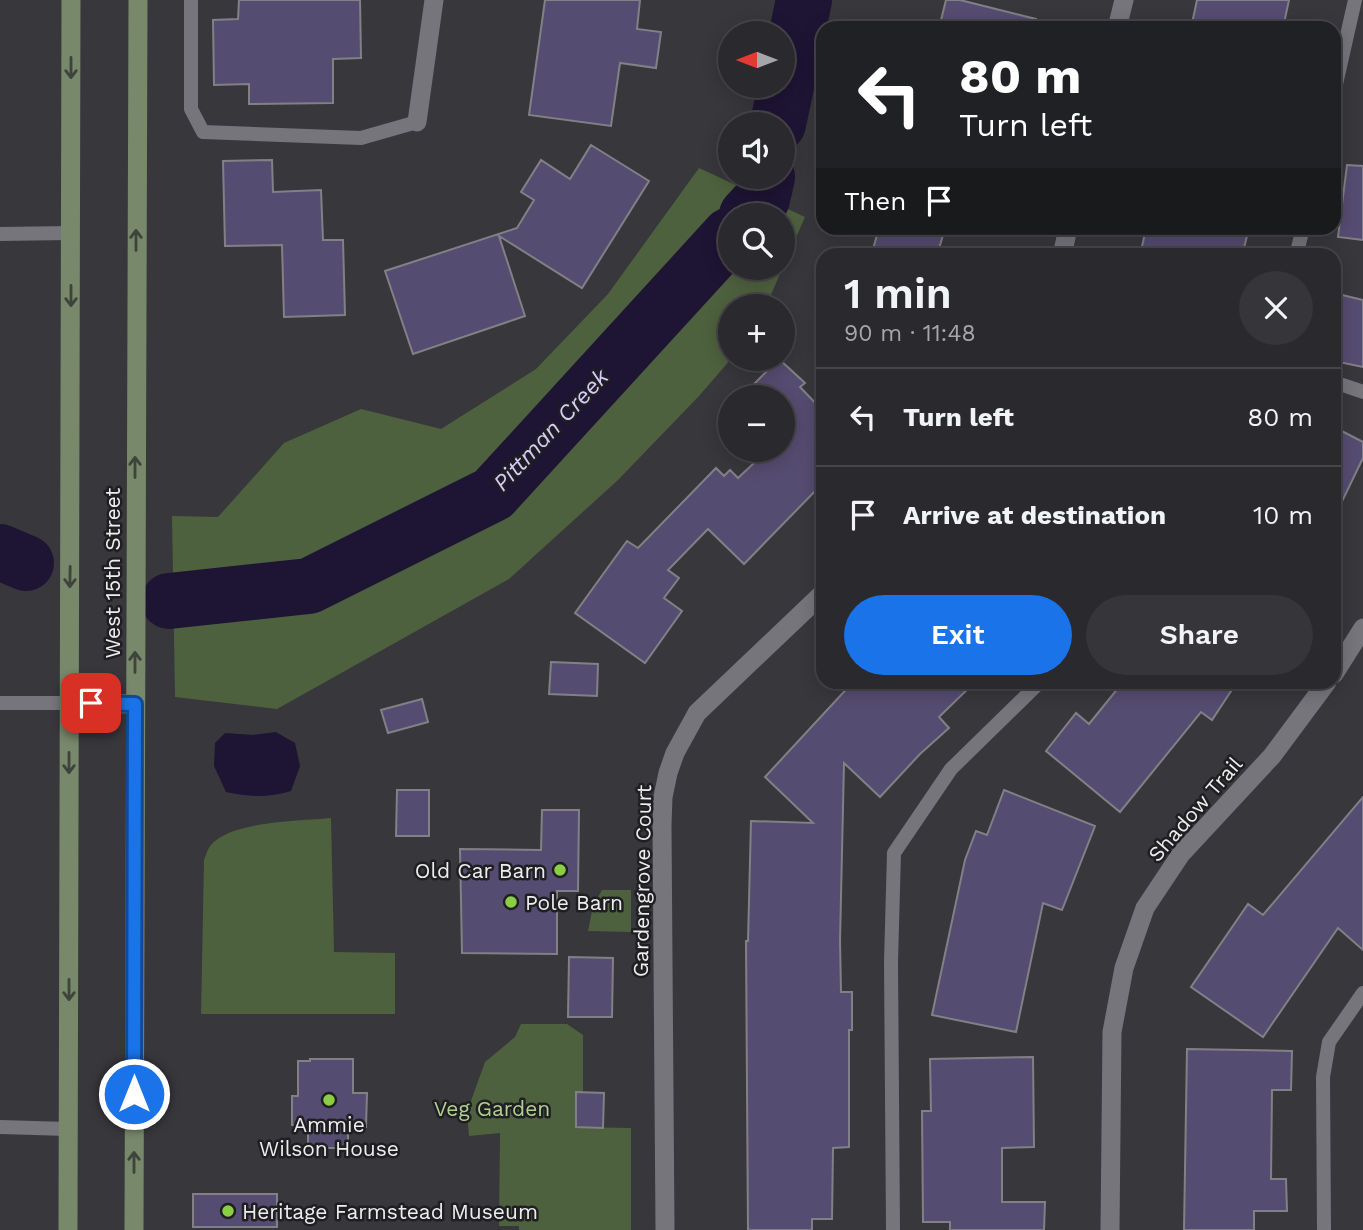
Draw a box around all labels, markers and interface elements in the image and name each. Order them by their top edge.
north arrow [718,21,794,98]
map controls [718,21,795,462]
text: 80 m [959,47,1081,105]
icon: left [844,49,935,140]
one-way arrow [64,56,78,79]
text: Turn left [959,106,1092,144]
button: sound [718,112,795,189]
icon: arrive [920,182,958,220]
text: Then [844,186,906,216]
button: search [718,203,795,280]
one-way arrow [129,228,143,251]
text: 1 min [844,269,952,318]
button: close [1239,271,1313,345]
one-way arrow [64,284,78,307]
button: + [718,294,795,371]
text: 90 m · 11:48 [844,320,976,347]
water label: Pittman Creek [488,362,615,497]
button: − [718,385,795,462]
icon: left [844,398,882,436]
text: Turn left [903,402,1014,432]
text: 80 m [1247,402,1313,432]
one-way arrow [128,456,142,479]
street label: West 15th Street [100,487,125,658]
icon: arrive [844,496,882,534]
text: Arrive at destination [903,500,1166,530]
text: 10 m [1253,500,1313,530]
one-way arrow [63,566,77,589]
button: Exit [844,595,1072,675]
button: Share [1086,595,1313,675]
one-way arrow [128,651,142,674]
pin [61,673,121,733]
icon: arrive [72,684,110,722]
one-way arrow [62,751,76,774]
street label: Shadow Trail [1143,751,1248,867]
street label: Gardengrove Court [628,784,656,977]
place label: Old Car Barn [415,858,546,883]
marker: Old Car Barn [552,862,568,878]
place label: Pole Barn [525,890,623,915]
marker: Pole Barn [503,894,519,910]
one-way arrow [62,979,76,1002]
position arrow [97,1057,171,1131]
marker: Ammie Wilson House [321,1092,337,1108]
park label: Veg Garden [434,1096,550,1121]
place label: Ammie Wilson House [259,1112,399,1161]
one-way arrow [127,1151,141,1174]
place label: Heritage Farmstead Museum [242,1199,538,1224]
marker: Heritage Farmstead Museum [220,1203,236,1219]

